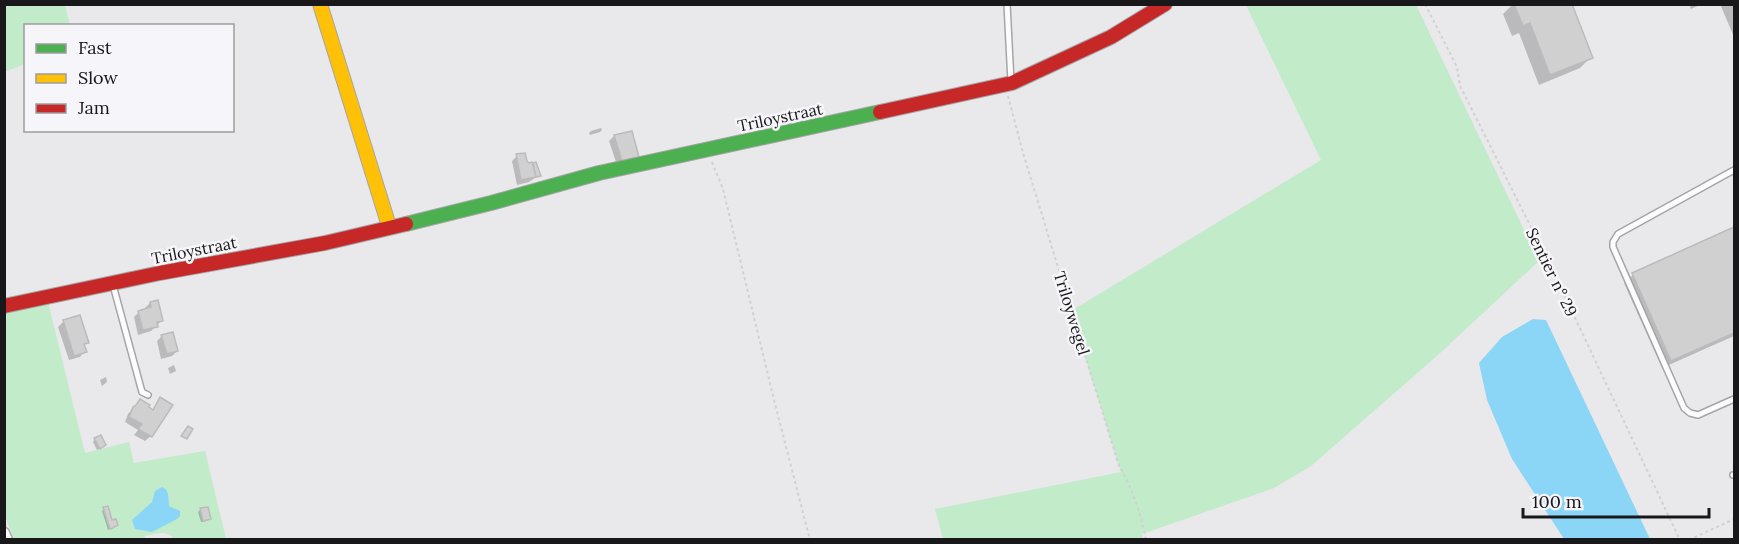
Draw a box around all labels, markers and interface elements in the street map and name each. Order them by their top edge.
legend [24,24,234,132]
text: Fast [78,36,112,59]
text: Slow [78,66,118,89]
text: Jam [77,96,110,119]
street label: Triloystraat [736,98,825,136]
street label: Sentier n° 29 [1522,224,1582,320]
street label: Triloystraat [150,232,239,268]
street label: Triloywegel [1050,269,1094,357]
scale bar [1523,481,1709,519]
text: 100 m [1532,490,1582,513]

